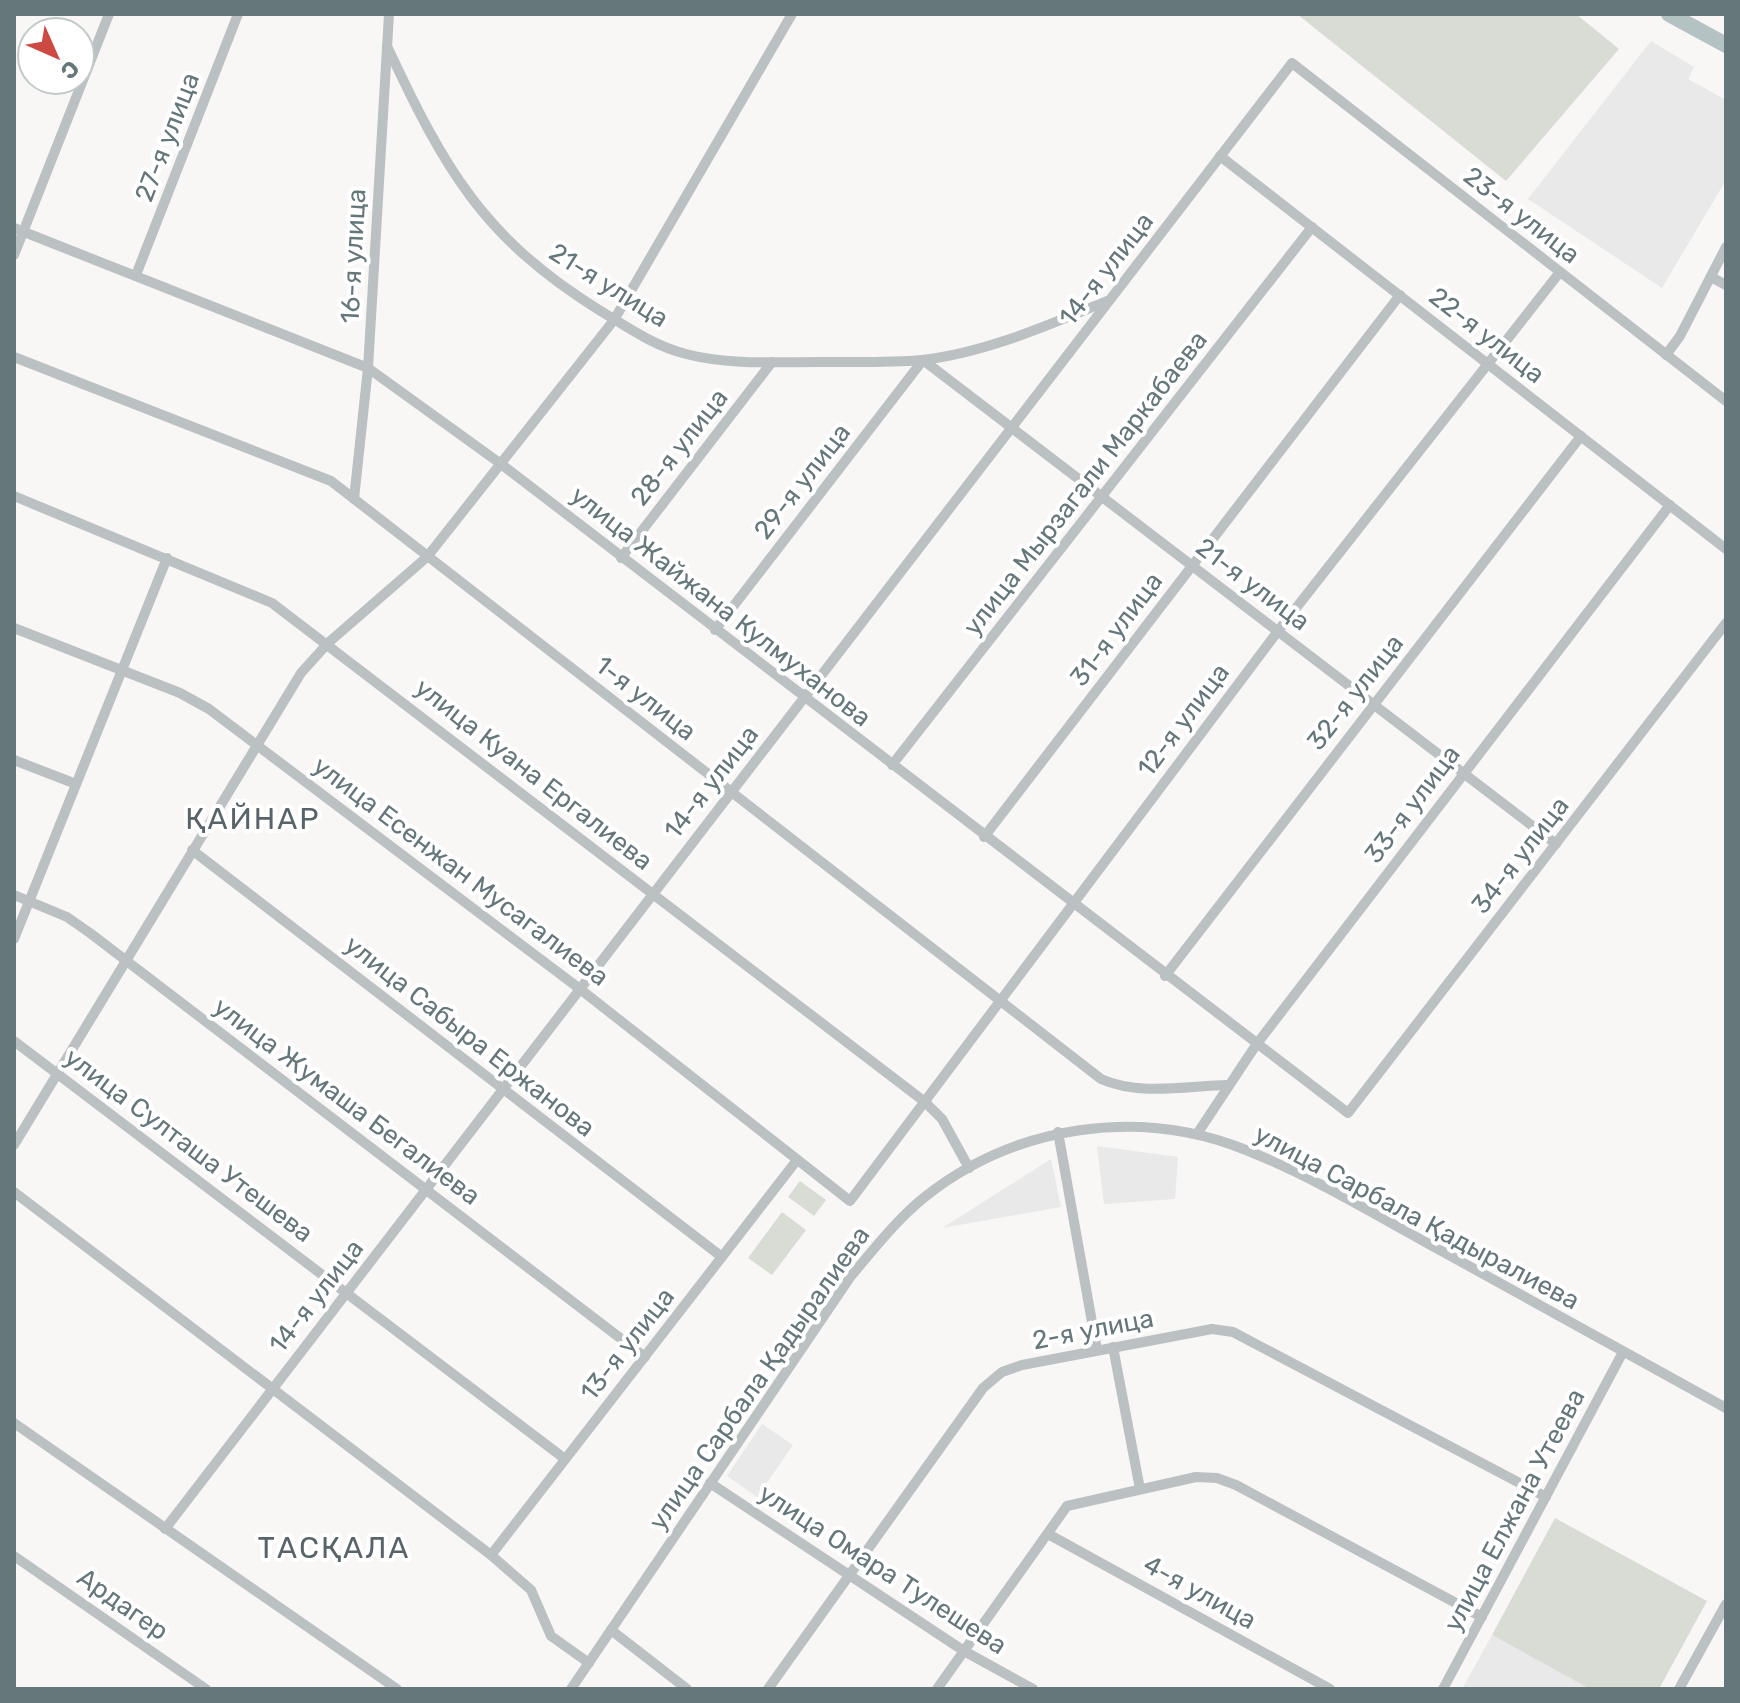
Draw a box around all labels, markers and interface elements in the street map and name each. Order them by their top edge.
north arrow [16,16,96,96]
text: С [55,55,85,85]
street label: 27-я улица [129,68,206,206]
street label: 23-я улица [1457,160,1586,270]
street label: 16-я улица [334,188,373,324]
street label: 14-я улица [1053,207,1160,332]
street label: 21-я улица [544,237,674,334]
street label: 22-я улица [1423,281,1551,390]
street label: улица Мырзагали Маркабаева [957,325,1214,642]
street label: 28-я улица [624,383,735,512]
street label: 29-я улица [748,417,857,545]
street label: улица Жайжана Кулмуханова [564,479,877,733]
street label: 21-я улица [1190,532,1316,637]
street label: 31-я улица [1064,566,1169,692]
street label: 32-я улица [1301,628,1410,756]
street label: 1-я улица [589,650,702,747]
street label: 12-я улица [1131,658,1236,783]
street label: улица Куана Ергалиева [409,672,659,877]
street label: 14-я улица [658,720,765,845]
street label: 33-я улица [1358,739,1467,869]
street label: улица Есенжан Мусагалиева [307,750,615,993]
street label: 34-я улица [1465,791,1576,920]
district label: ҚАЙНАР [185,801,321,837]
street label: улица Сабыра Ержанова [339,929,601,1144]
street label: улица Жумаша Бегалиева [207,991,486,1212]
street label: улица Султаша Утешева [58,1042,319,1249]
street label: улица Сарбала Қадыралиева [1249,1118,1585,1316]
street label: улица Сарбала Қадыралиева [642,1220,876,1536]
street label: 14-я улица [263,1234,370,1359]
street label: 13-я улица [574,1282,681,1407]
street label: 2-я улица [1030,1303,1156,1356]
street label: улица Елжана Утеева [1437,1384,1592,1637]
street label: улица Омара Тулешева [753,1478,1012,1661]
district label: ТАСҚАЛА [258,1530,410,1566]
street label: 4-я улица [1138,1549,1262,1636]
street label: Ардагер [71,1562,174,1647]

